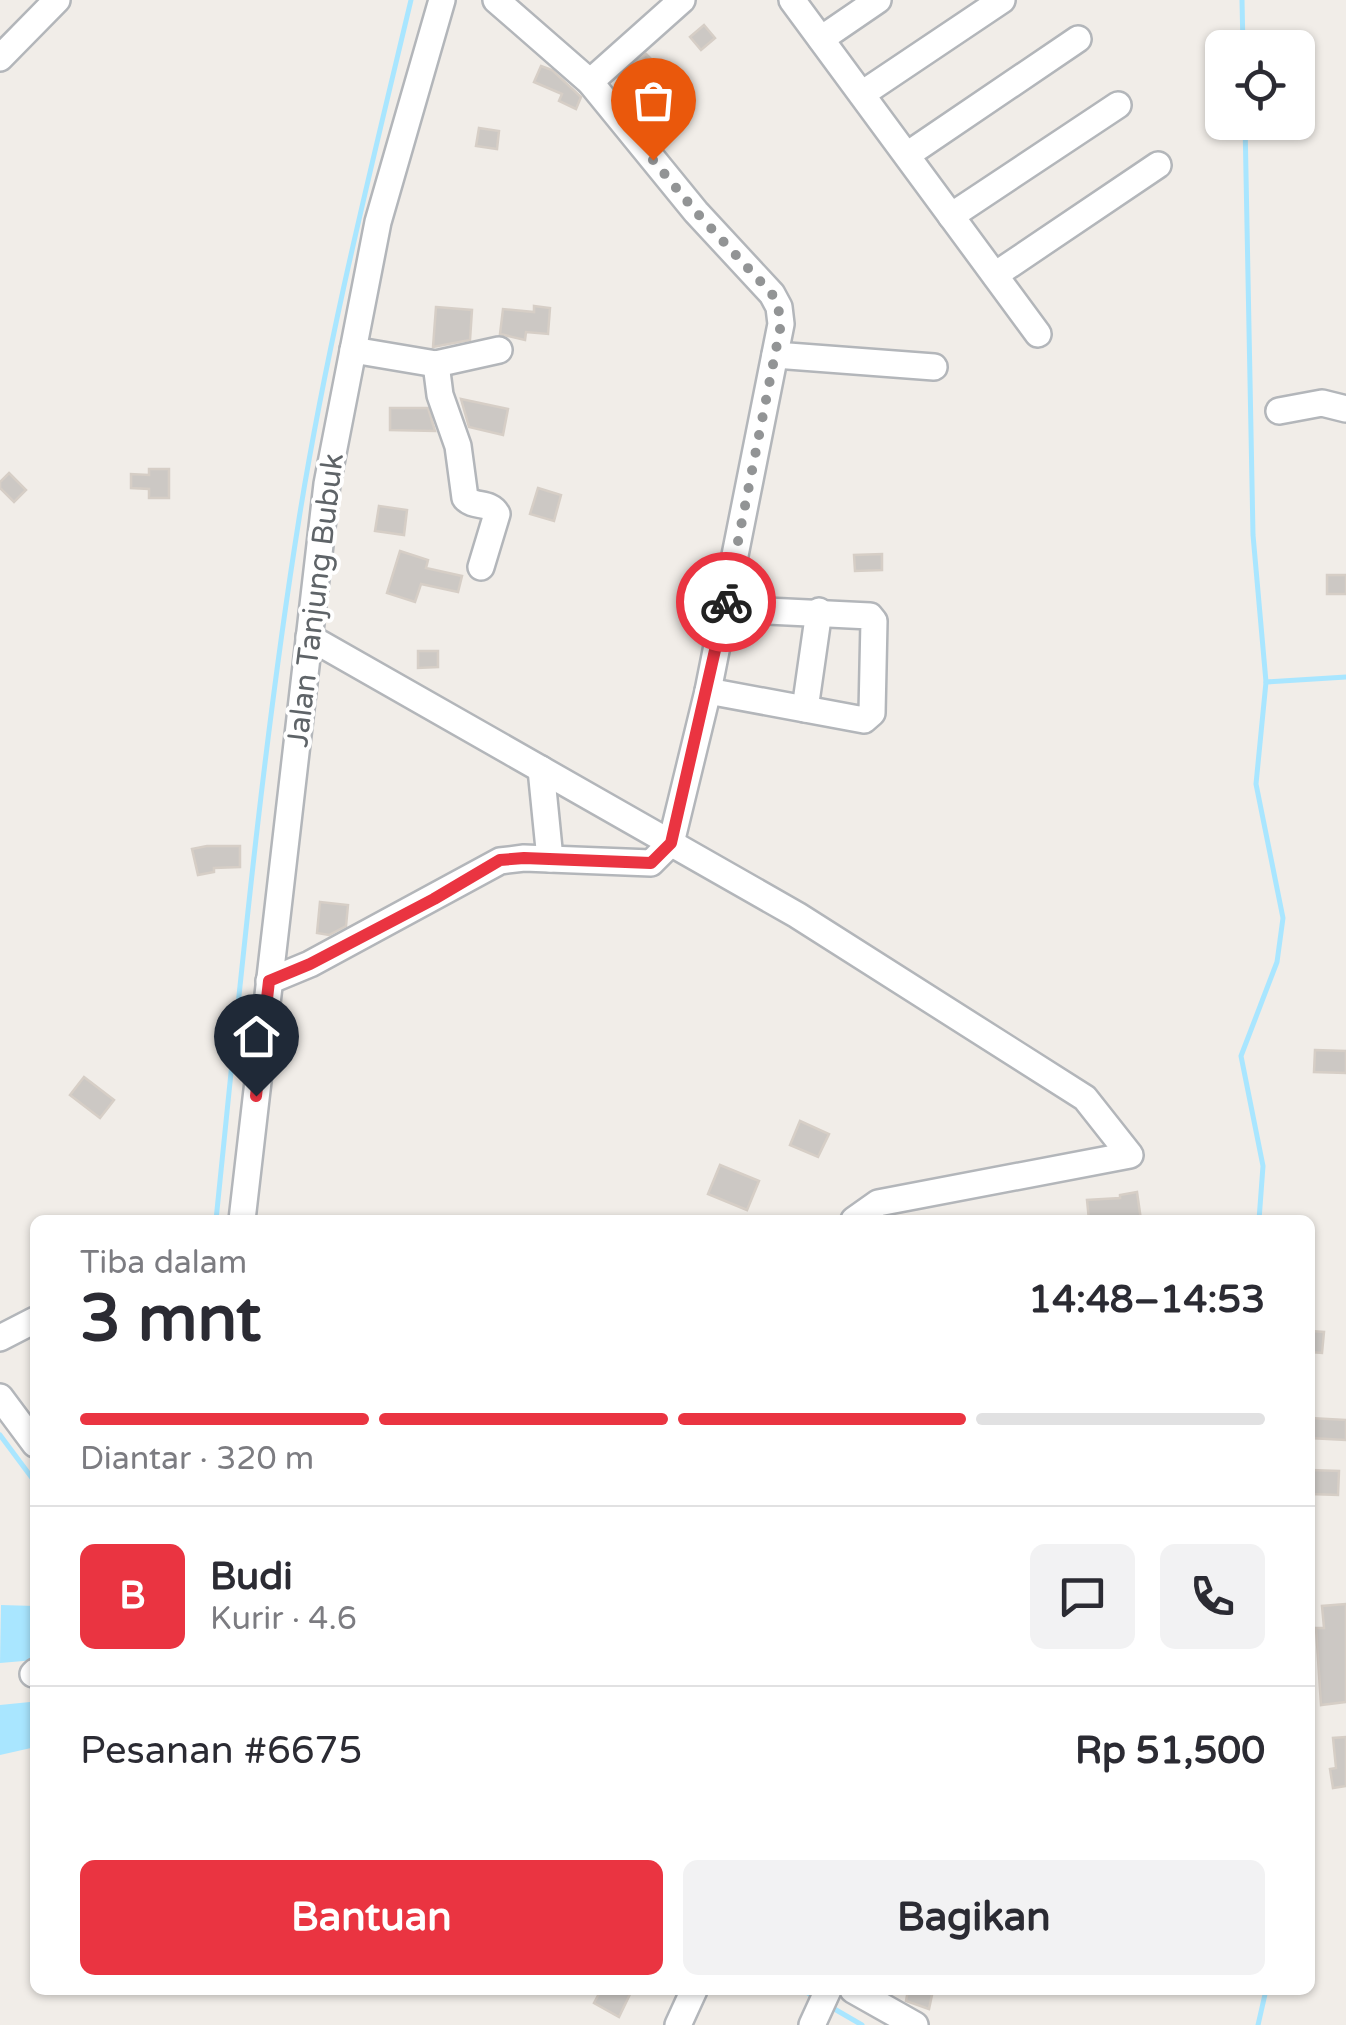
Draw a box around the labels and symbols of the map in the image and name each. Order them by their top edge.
pin [611,58,696,161]
street label: Jalan Tanjung Bubuk [279,451,352,749]
courier [676,552,776,652]
pin [214,994,299,1097]

